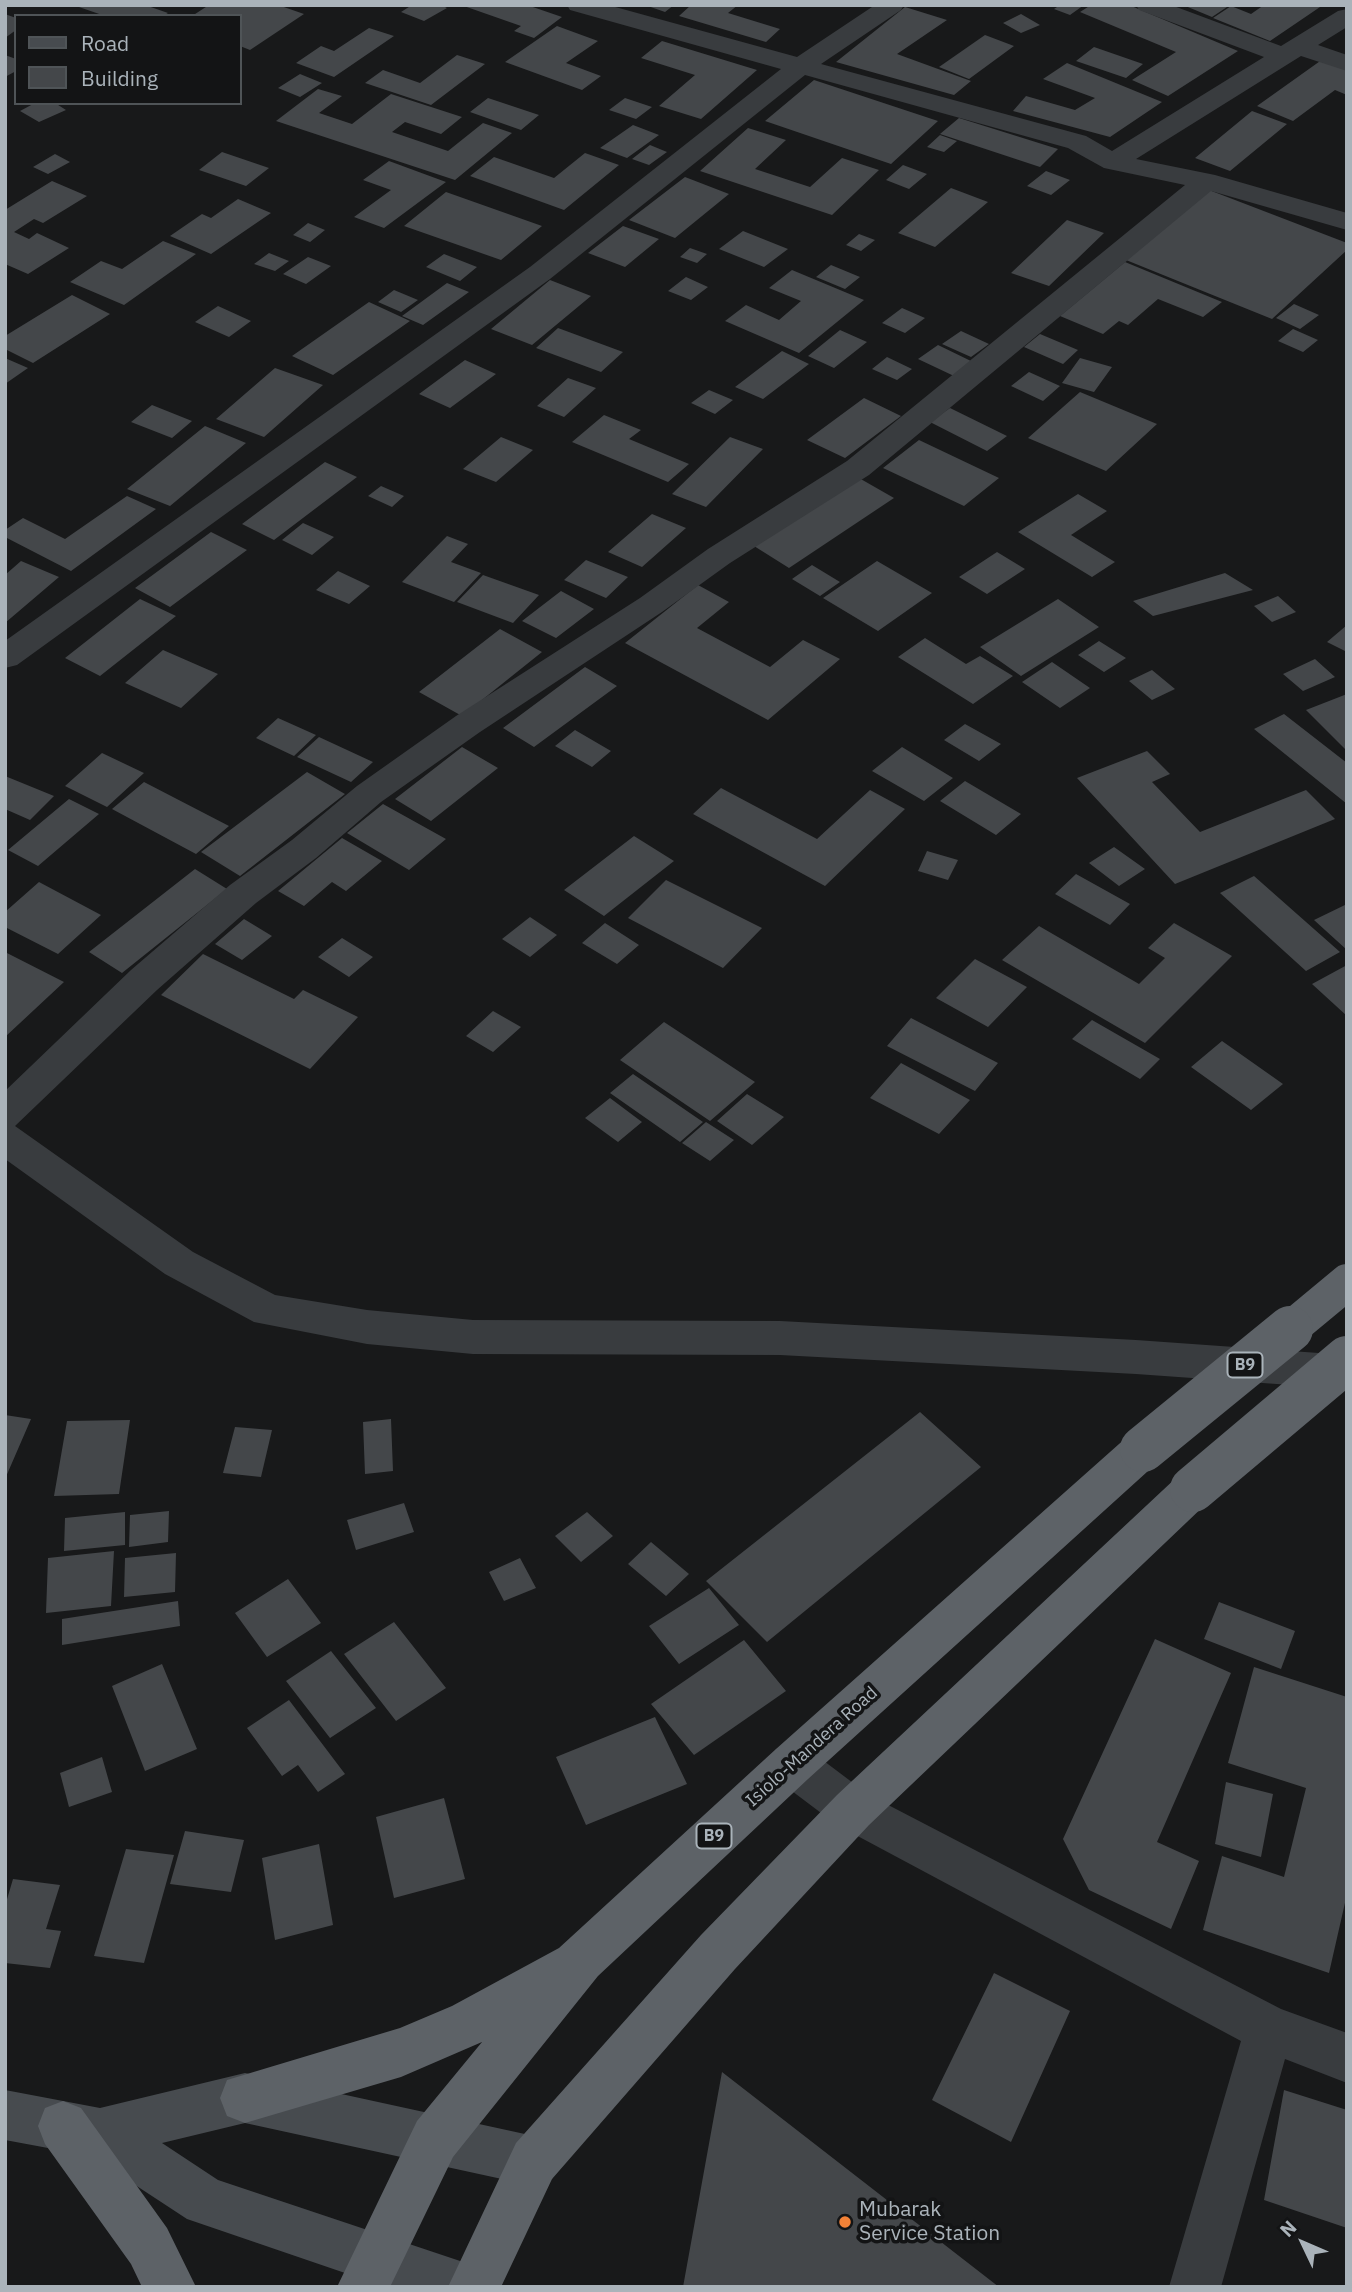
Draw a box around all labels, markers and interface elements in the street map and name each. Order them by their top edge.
legend [14,14,242,105]
text: Road [81,29,129,57]
text: Building [81,64,158,92]
road number: B9 [1228,1352,1262,1378]
street label: Isiolo-Mandera Road [742,1682,882,1812]
road number: B9 [696,1824,732,1848]
place label: Mubarak Service Station [859,2197,1000,2247]
north arrow [1268,2208,1338,2278]
marker: Mubarak Service Station [837,2214,853,2230]
text: N [1274,2215,1301,2242]

